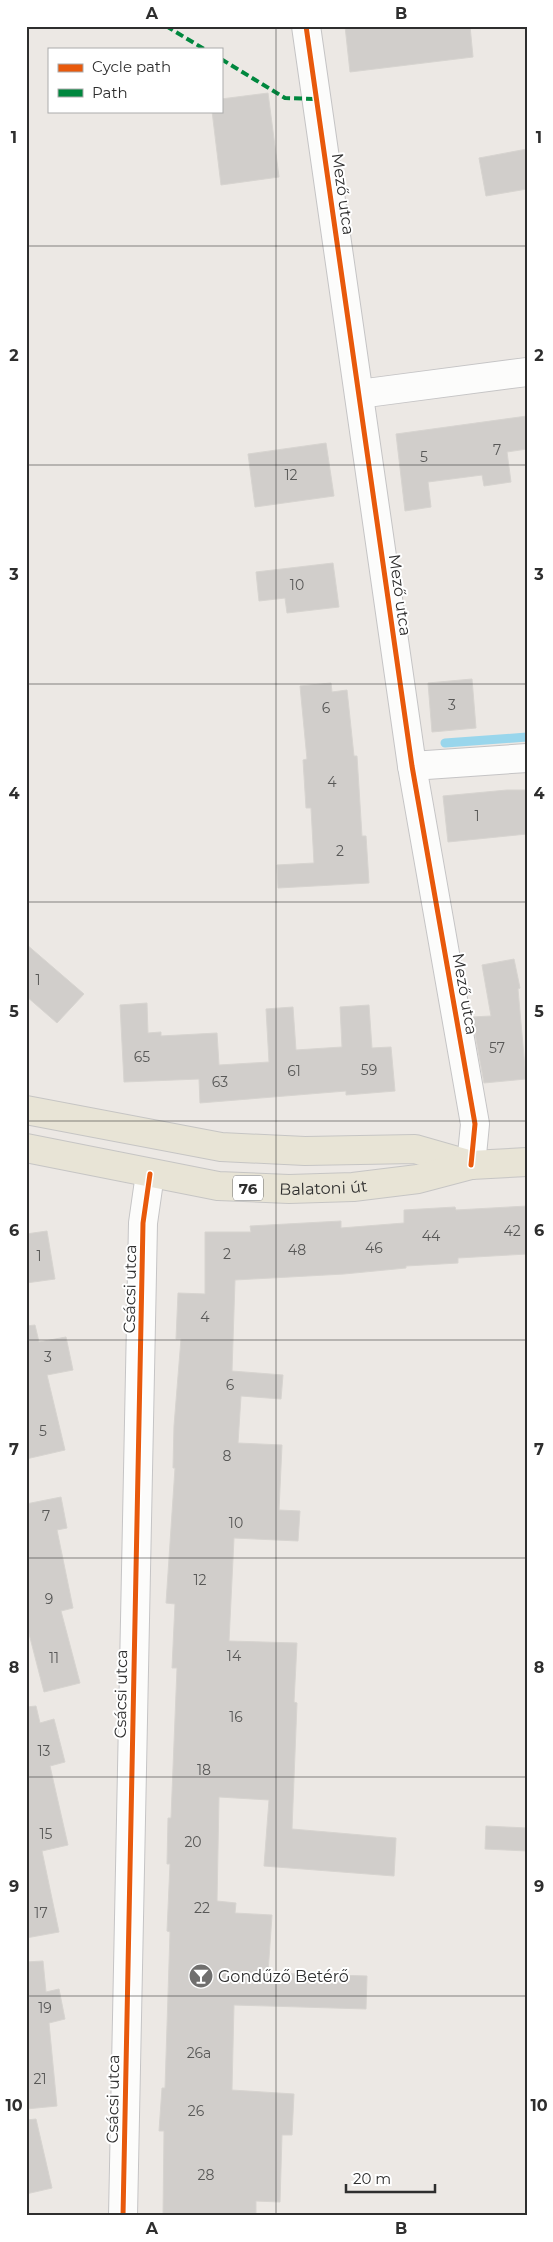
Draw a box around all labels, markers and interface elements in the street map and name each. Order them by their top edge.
text: A [145,4,159,23]
text: B [395,4,407,23]
legend [48,48,222,112]
text: Cycle path [92,57,171,76]
text: Path [92,83,128,102]
text: 1 [11,128,17,147]
text: 1 [536,128,542,147]
street label: Mező utca [328,152,358,236]
text: 2 [9,346,19,365]
text: 2 [534,346,544,365]
house number: 7 [493,441,501,459]
house number: 5 [420,448,428,466]
house number: 12 [284,466,298,484]
street label: Mező utca [385,553,415,637]
text: 3 [8,565,19,584]
text: 3 [533,565,544,584]
house number: 10 [290,576,304,594]
house number: 3 [448,696,456,714]
house number: 6 [322,699,331,717]
house number: 4 [327,773,337,791]
text: 4 [8,784,20,803]
text: 4 [533,784,545,803]
house number: 1 [474,807,480,825]
house number: 2 [336,842,344,860]
street label: Mező utca [448,952,482,1036]
house number: 1 [35,971,41,989]
text: 5 [9,1002,19,1021]
text: 5 [534,1002,544,1021]
house number: 57 [489,1039,505,1057]
house number: 65 [134,1048,150,1066]
house number: 59 [361,1061,377,1079]
house number: 61 [287,1062,301,1080]
house number: 63 [212,1073,228,1091]
road number: 76 [233,1176,263,1200]
street label: Balatoni út [279,1176,369,1199]
text: 6 [9,1221,19,1240]
text: 6 [534,1221,544,1240]
house number: 42 [503,1222,521,1240]
house number: 44 [422,1227,441,1245]
house number: 46 [365,1239,383,1257]
house number: 48 [288,1241,306,1259]
street label: Csácsi utca [120,1244,140,1334]
house number: 2 [223,1245,231,1263]
house number: 1 [36,1247,42,1265]
house number: 4 [200,1308,210,1326]
house number: 3 [44,1348,52,1366]
house number: 6 [226,1376,235,1394]
house number: 5 [39,1422,47,1440]
text: 7 [9,1440,19,1459]
text: 7 [534,1440,544,1459]
house number: 8 [223,1447,232,1465]
house number: 7 [42,1507,50,1525]
house number: 10 [229,1514,243,1532]
house number: 12 [193,1571,207,1589]
house number: 9 [45,1590,53,1608]
house number: 14 [227,1647,242,1665]
house number: 11 [49,1649,59,1667]
street label: Csácsi utca [111,1649,131,1739]
text: 8 [9,1658,19,1677]
text: 8 [534,1658,544,1677]
house number: 16 [229,1708,243,1726]
house number: 13 [38,1742,51,1760]
house number: 18 [197,1761,211,1779]
house number: 15 [40,1825,53,1843]
house number: 20 [184,1833,202,1851]
text: 9 [9,1877,19,1896]
text: 9 [534,1877,544,1896]
house number: 22 [194,1899,210,1917]
house number: 17 [34,1904,48,1922]
bar icon: Gondűző Betérő [188,1963,214,1989]
place label: Gondűző Betérő [218,1967,349,1986]
house number: 19 [38,1999,52,2017]
house number: 26a [187,2044,211,2062]
street label: Csácsi utca [103,2054,123,2144]
house number: 21 [33,2070,47,2088]
text: 10 [5,2096,23,2115]
text: 10 [530,2096,548,2115]
house number: 26 [188,2102,205,2120]
scale bar [346,2162,434,2194]
house number: 28 [198,2166,215,2184]
text: 20 m [353,2169,391,2188]
text: A [145,2219,159,2238]
text: B [395,2219,407,2238]

